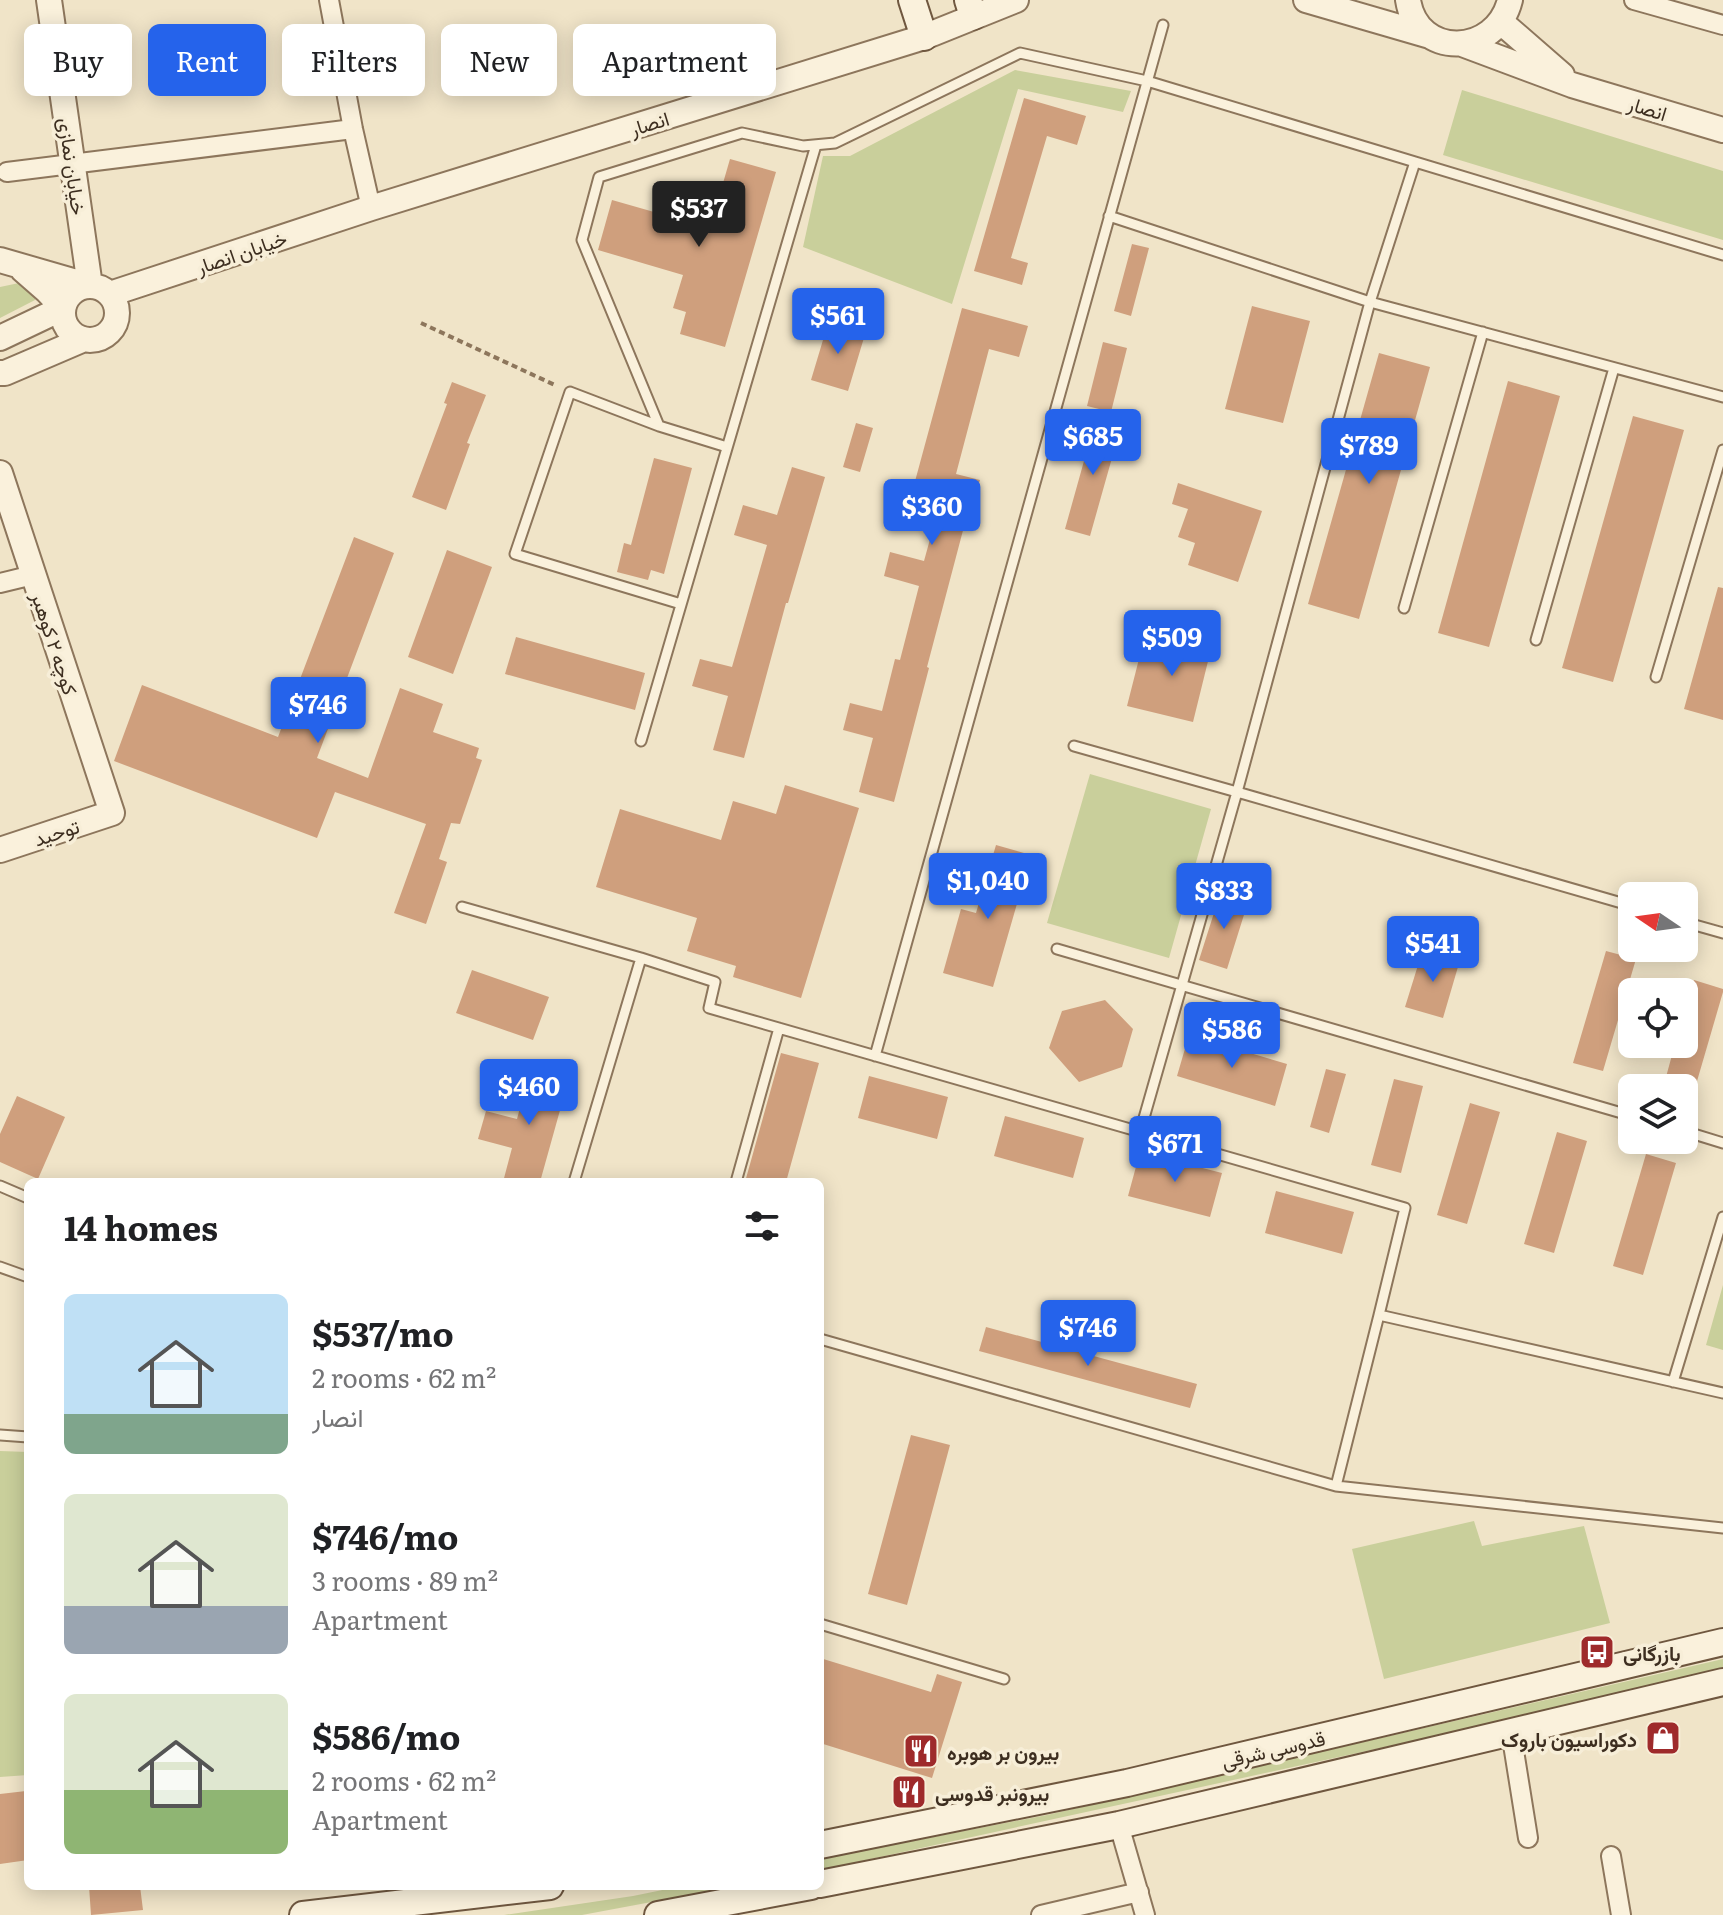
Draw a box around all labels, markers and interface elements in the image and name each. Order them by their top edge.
chip: Buy [24,24,132,96]
chip: Rent [148,24,266,96]
chip: Filters [282,24,425,96]
chip: New [441,24,557,96]
chip: Apartment [573,24,776,96]
street label: انصار [1624,87,1671,127]
street label: انصار [625,102,672,142]
street label: خیابان نمازی [52,115,96,217]
pin: $537 [652,181,746,249]
text: $537 [670,187,728,226]
street label: خیابان انصار [191,221,290,281]
pin: $561 [791,288,885,356]
text: $561 [810,294,866,333]
pin: $685 [1046,409,1140,477]
text: $685 [1063,415,1123,454]
pin: $789 [1322,418,1416,486]
text: $789 [1339,424,1399,463]
pin: $360 [885,479,979,547]
text: $360 [901,485,963,524]
street label: کوچه ۲ کوهبر [24,587,87,699]
pin: $509 [1125,610,1219,678]
text: $509 [1142,616,1202,655]
pin: $746 [271,677,365,745]
text: $746 [289,683,347,722]
street label: توحید [29,810,83,852]
pin: $1,040 [923,853,1053,921]
text: $1,040 [947,859,1029,898]
pin: $833 [1177,863,1271,931]
text: $833 [1194,869,1254,908]
north arrow [1618,882,1698,962]
map controls [1618,882,1698,1154]
pin: $541 [1386,916,1480,984]
text: $541 [1405,922,1461,961]
button: locate [1618,978,1698,1058]
pin: $586 [1185,1002,1279,1070]
text: $586 [1202,1008,1262,1047]
pin: $460 [482,1059,576,1127]
text: $460 [498,1065,560,1104]
button: layers [1618,1074,1698,1154]
pin: $671 [1128,1116,1222,1184]
text: $671 [1147,1122,1203,1161]
text: 14 homes [64,1201,218,1251]
icon: filters [740,1204,784,1248]
pin: $746 [1041,1300,1135,1368]
text: $746 [1059,1306,1117,1345]
text: $537/mo [312,1307,454,1357]
icon: home [128,1326,224,1422]
text: 2 rooms · 62 m² [312,1357,496,1396]
text: انصار [312,1396,364,1435]
text: $746/mo [312,1510,458,1560]
icon: home [128,1526,224,1622]
text: 3 rooms · 89 m² [312,1560,498,1599]
text: Apartment [312,1599,448,1638]
bus stop icon: بازرگانی [1578,1633,1616,1671]
place label: بازرگانی [1623,1637,1681,1667]
text: $586/mo [312,1710,461,1760]
shop icon: دکوراسیون باروک [1644,1719,1682,1757]
street label: قدوسی شرقی [1218,1721,1328,1775]
place label: دکوراسیون باروک [1501,1723,1637,1753]
icon: home [128,1726,224,1822]
restaurant icon: بیرون بر هوبره [902,1732,940,1770]
place label: بیرون بر هوبره [947,1736,1059,1766]
text: 2 rooms · 62 m² [312,1760,496,1799]
restaurant icon: بیرونبر قدوسی [890,1773,928,1811]
place label: بیرونبر قدوسی [935,1777,1049,1807]
text: Apartment [312,1799,448,1838]

